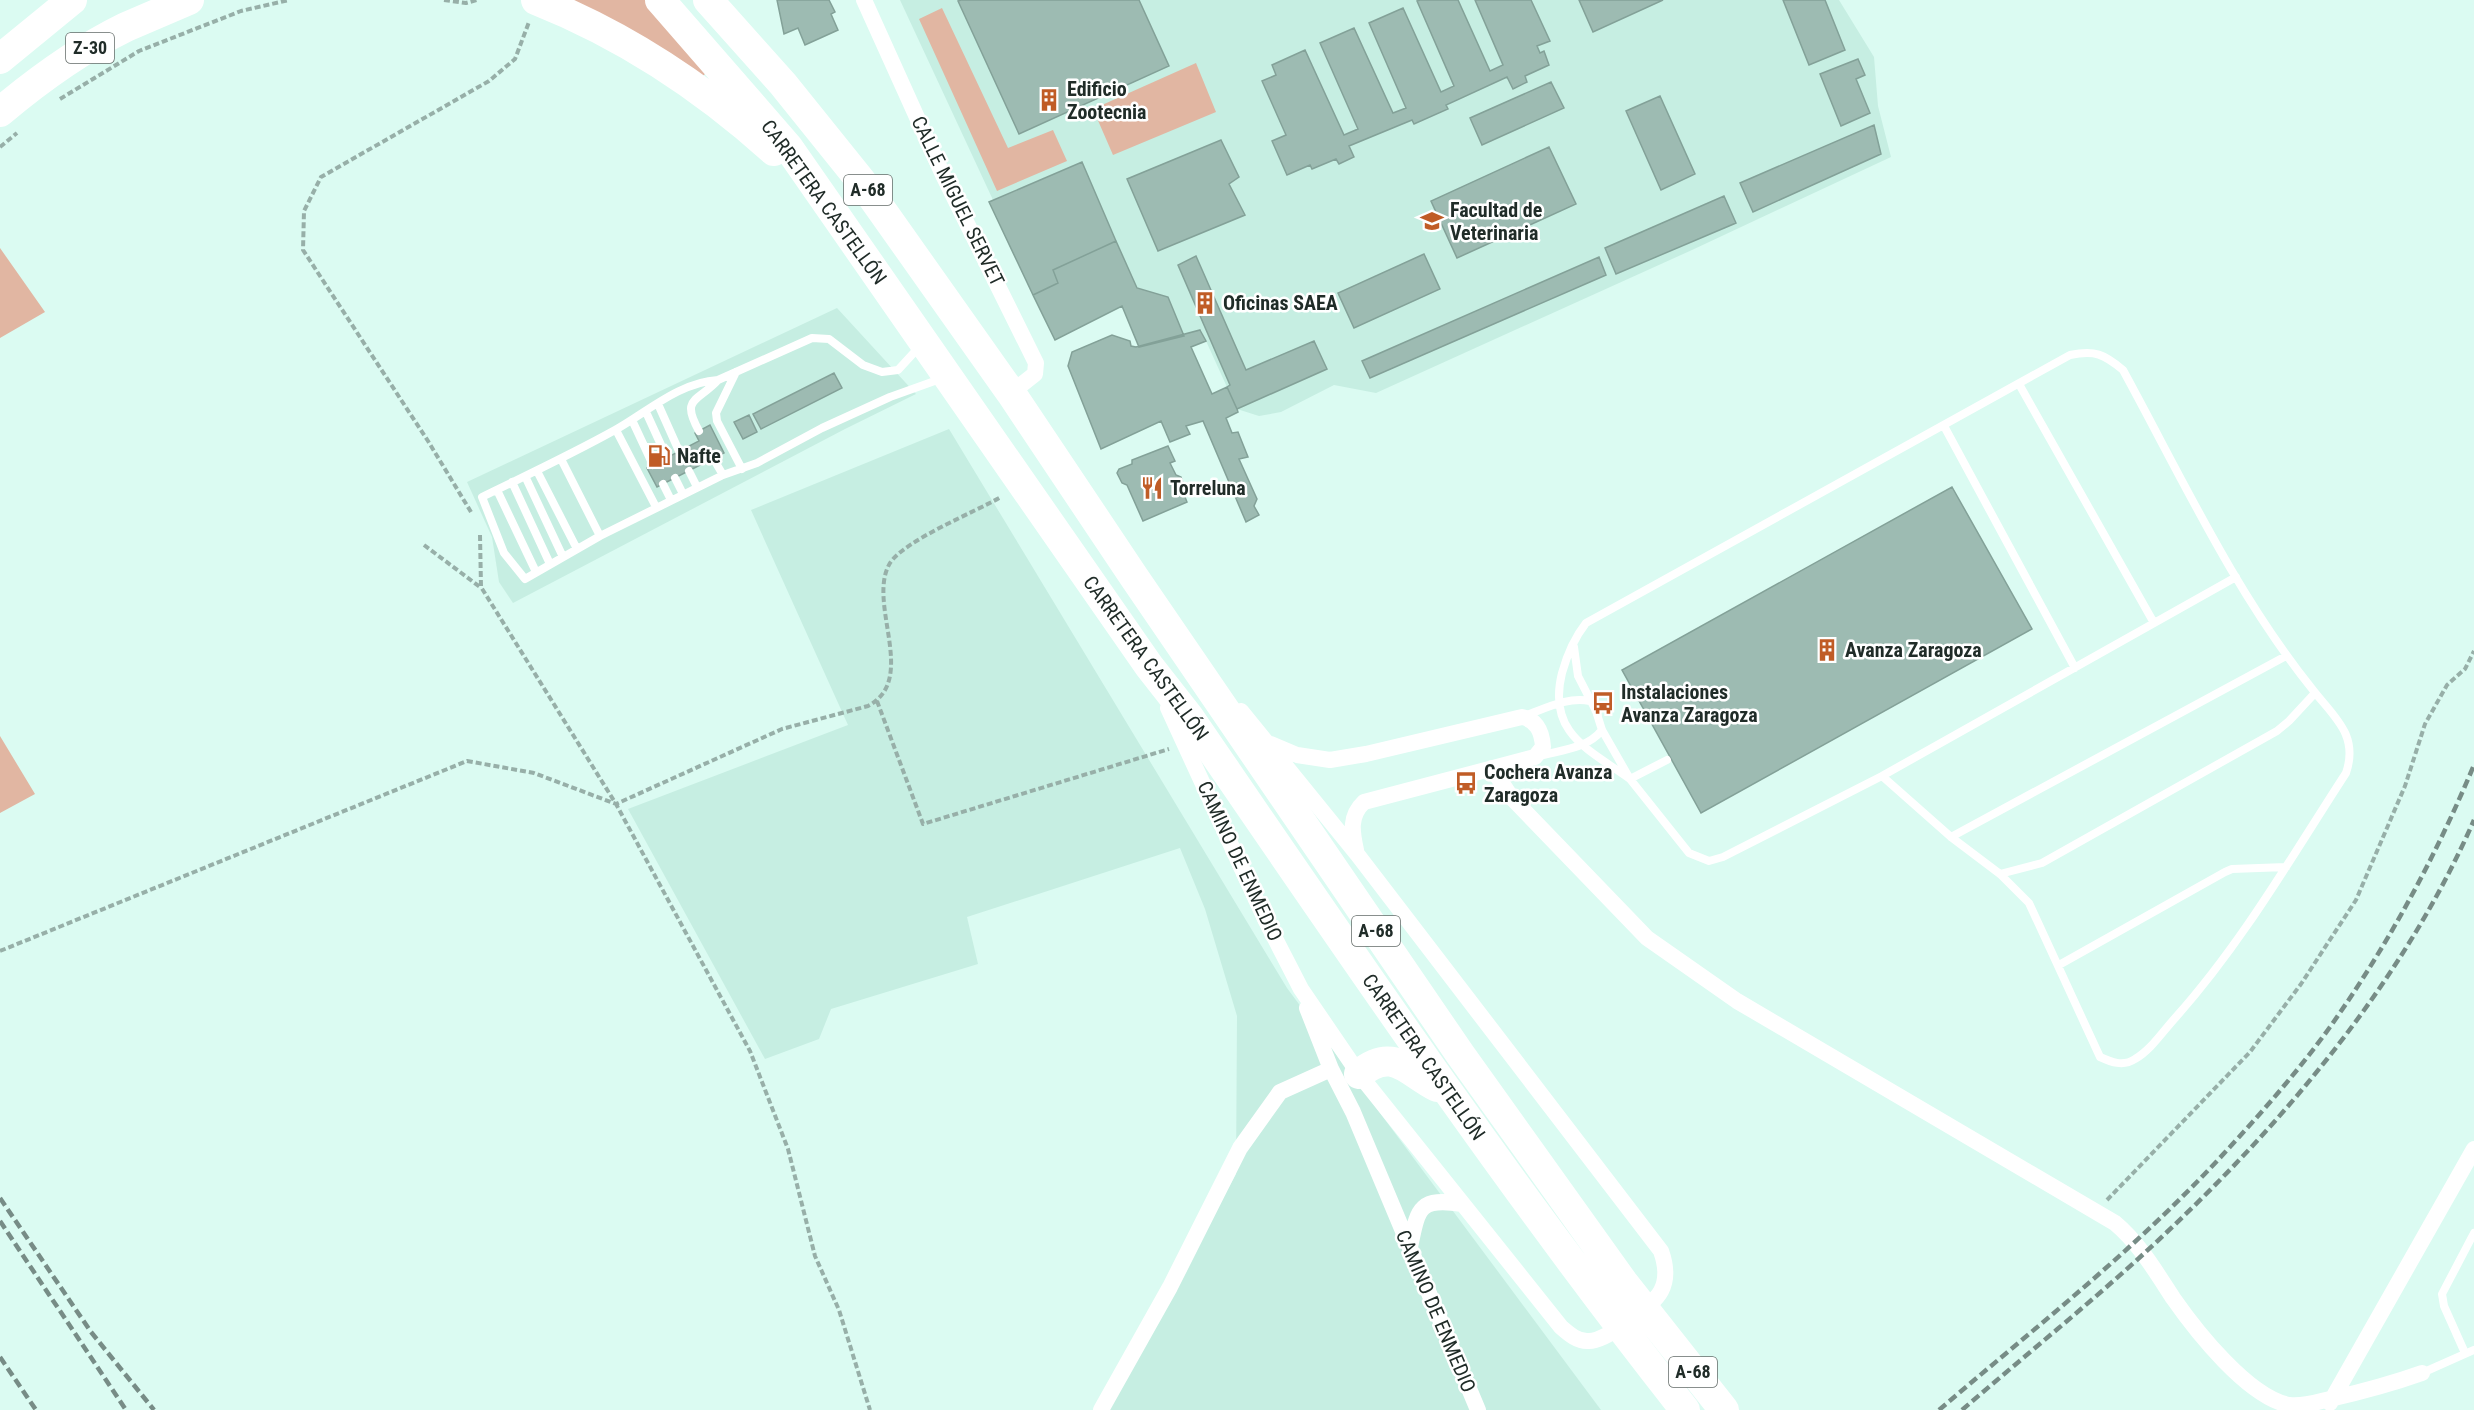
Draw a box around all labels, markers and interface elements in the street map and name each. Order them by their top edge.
road number: Z-30 [66,33,114,63]
place label: Edificio Zootecnia [1067,77,1147,124]
building icon: Edificio Zootecnia [1036,87,1062,113]
street label: CALLE MIGUEL SERVET [906,112,1010,290]
street label: CARRETERA CASTELLÓN [756,115,892,289]
road number: A-68 [844,175,892,205]
place label: Facultad de Veterinaria [1450,198,1542,245]
school or university icon: Facultad de Veterinaria [1419,208,1445,234]
building icon: Oficinas SAEA [1192,290,1218,316]
place label: Oficinas SAEA [1223,291,1338,315]
fuel station icon: Nafte [646,443,672,469]
place label: Nafte [677,444,721,468]
restaurant icon: Torreluna [1139,475,1165,501]
place label: Torreluna [1170,476,1246,500]
street label: CARRETERA CASTELLÓN [1078,571,1214,745]
building icon: Avanza Zaragoza [1814,637,1840,663]
place label: Avanza Zaragoza [1845,638,1982,662]
place label: Instalaciones Avanza Zaragoza [1621,680,1758,727]
bus stop icon: Instalaciones Avanza Zaragoza [1590,690,1616,716]
place label: Cochera Avanza Zaragoza [1484,760,1612,807]
bus stop icon: Cochera Avanza Zaragoza [1453,770,1479,796]
street label: CAMINO DE ENMEDIO [1192,777,1288,945]
road number: A-68 [1352,916,1400,946]
street label: CARRETERA CASTELLÓN [1357,969,1491,1145]
street label: CAMINO DE ENMEDIO [1391,1226,1481,1396]
road number: A-68 [1669,1357,1717,1387]

